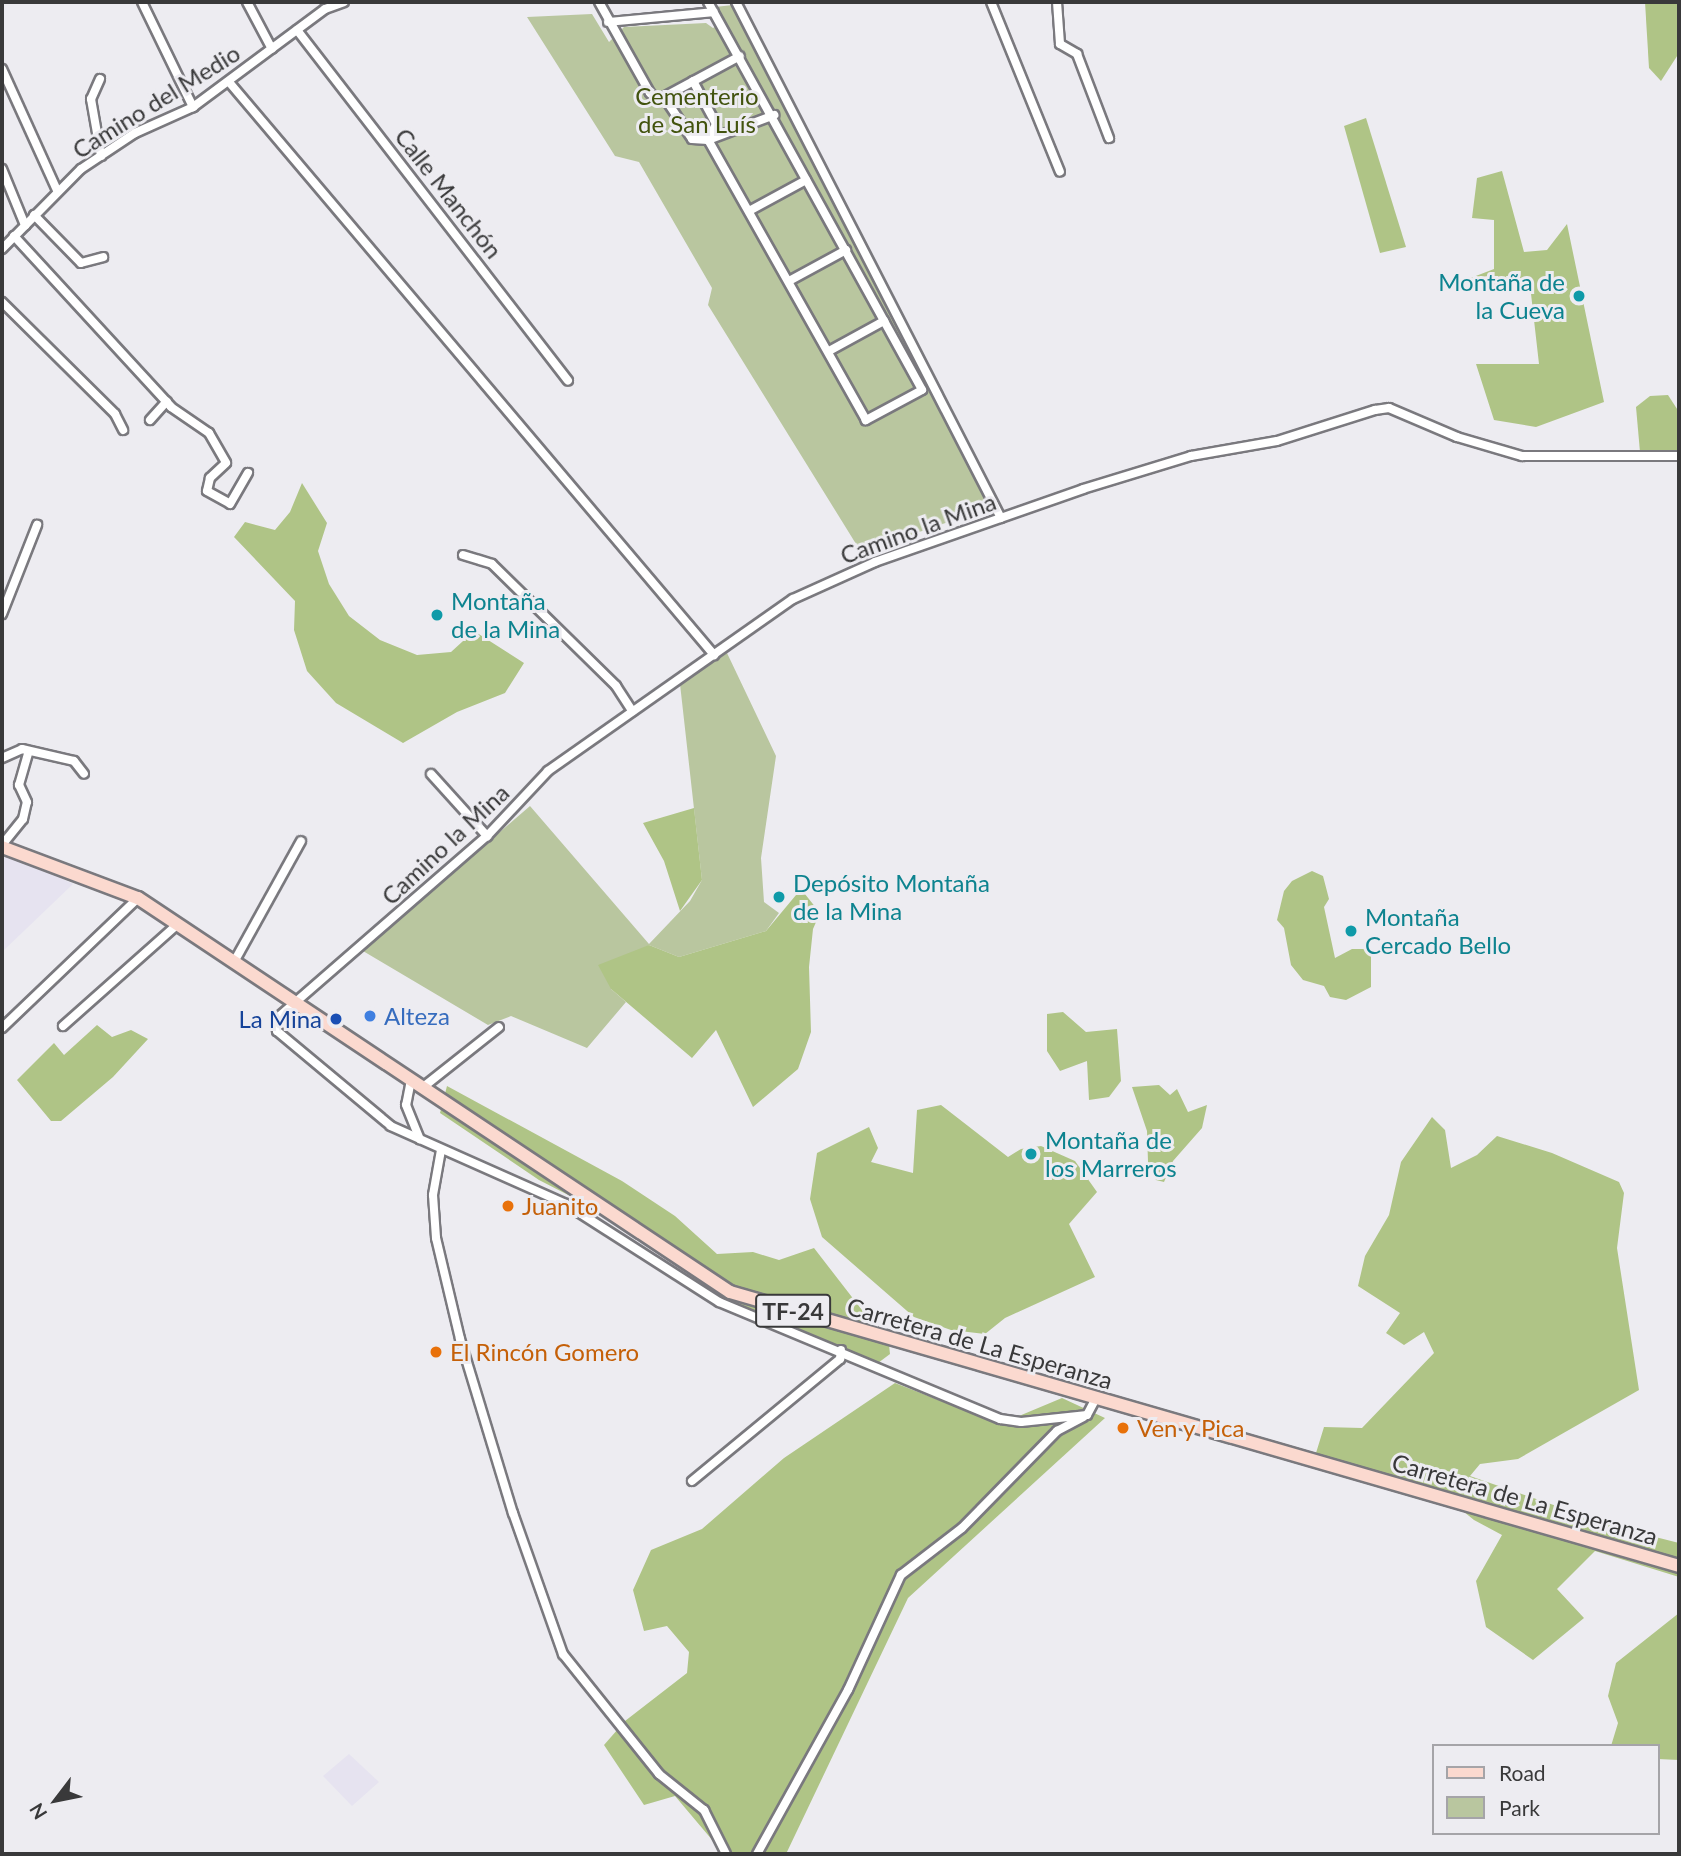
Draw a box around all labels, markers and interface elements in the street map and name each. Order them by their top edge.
street label: Camino del Medio [67,38,245,164]
park label: Cementerio de San Luís [635,82,759,138]
street label: Calle Manchón [389,122,509,264]
place label: Montaña de la Cueva [1438,268,1565,324]
marker: Montaña de la Cueva [1571,288,1587,304]
street label: Camino la Mina [836,487,1000,569]
place label: Montaña de la Mina [451,587,560,643]
marker: Montaña de la Mina [429,607,445,623]
street label: Camino la Mina [375,778,515,910]
place label: Depósito Montaña de la Mina [793,869,990,925]
marker: Depósito Montaña de la Mina [771,889,787,905]
place label: Montaña Cercado Bello [1365,903,1511,959]
marker: Montaña Cercado Bello [1343,923,1359,939]
place label: Alteza [384,1002,450,1030]
place label: La Mina [238,1005,322,1033]
marker: Alteza [362,1008,378,1024]
marker: La Mina [328,1011,344,1027]
place label: Montaña de los Marreros [1045,1126,1177,1182]
marker: Montaña de los Marreros [1023,1146,1039,1162]
place label: Juanito [522,1192,598,1220]
marker: Juanito [500,1198,516,1214]
street label: Carretera de La Esperanza [844,1291,1116,1395]
road number: TF-24 [754,1292,832,1330]
place label: El Rincón Gomero [450,1338,639,1366]
marker: El Rincón Gomero [428,1344,444,1360]
place label: Ven y Pica [1137,1414,1246,1442]
marker: Ven y Pica [1115,1420,1131,1436]
street label: Carretera de La Esperanza [1389,1447,1661,1551]
legend [1432,1744,1660,1835]
text: Road [1499,1760,1546,1785]
north arrow [21,1765,91,1835]
text: Park [1499,1795,1540,1820]
text: N [24,1799,51,1824]

